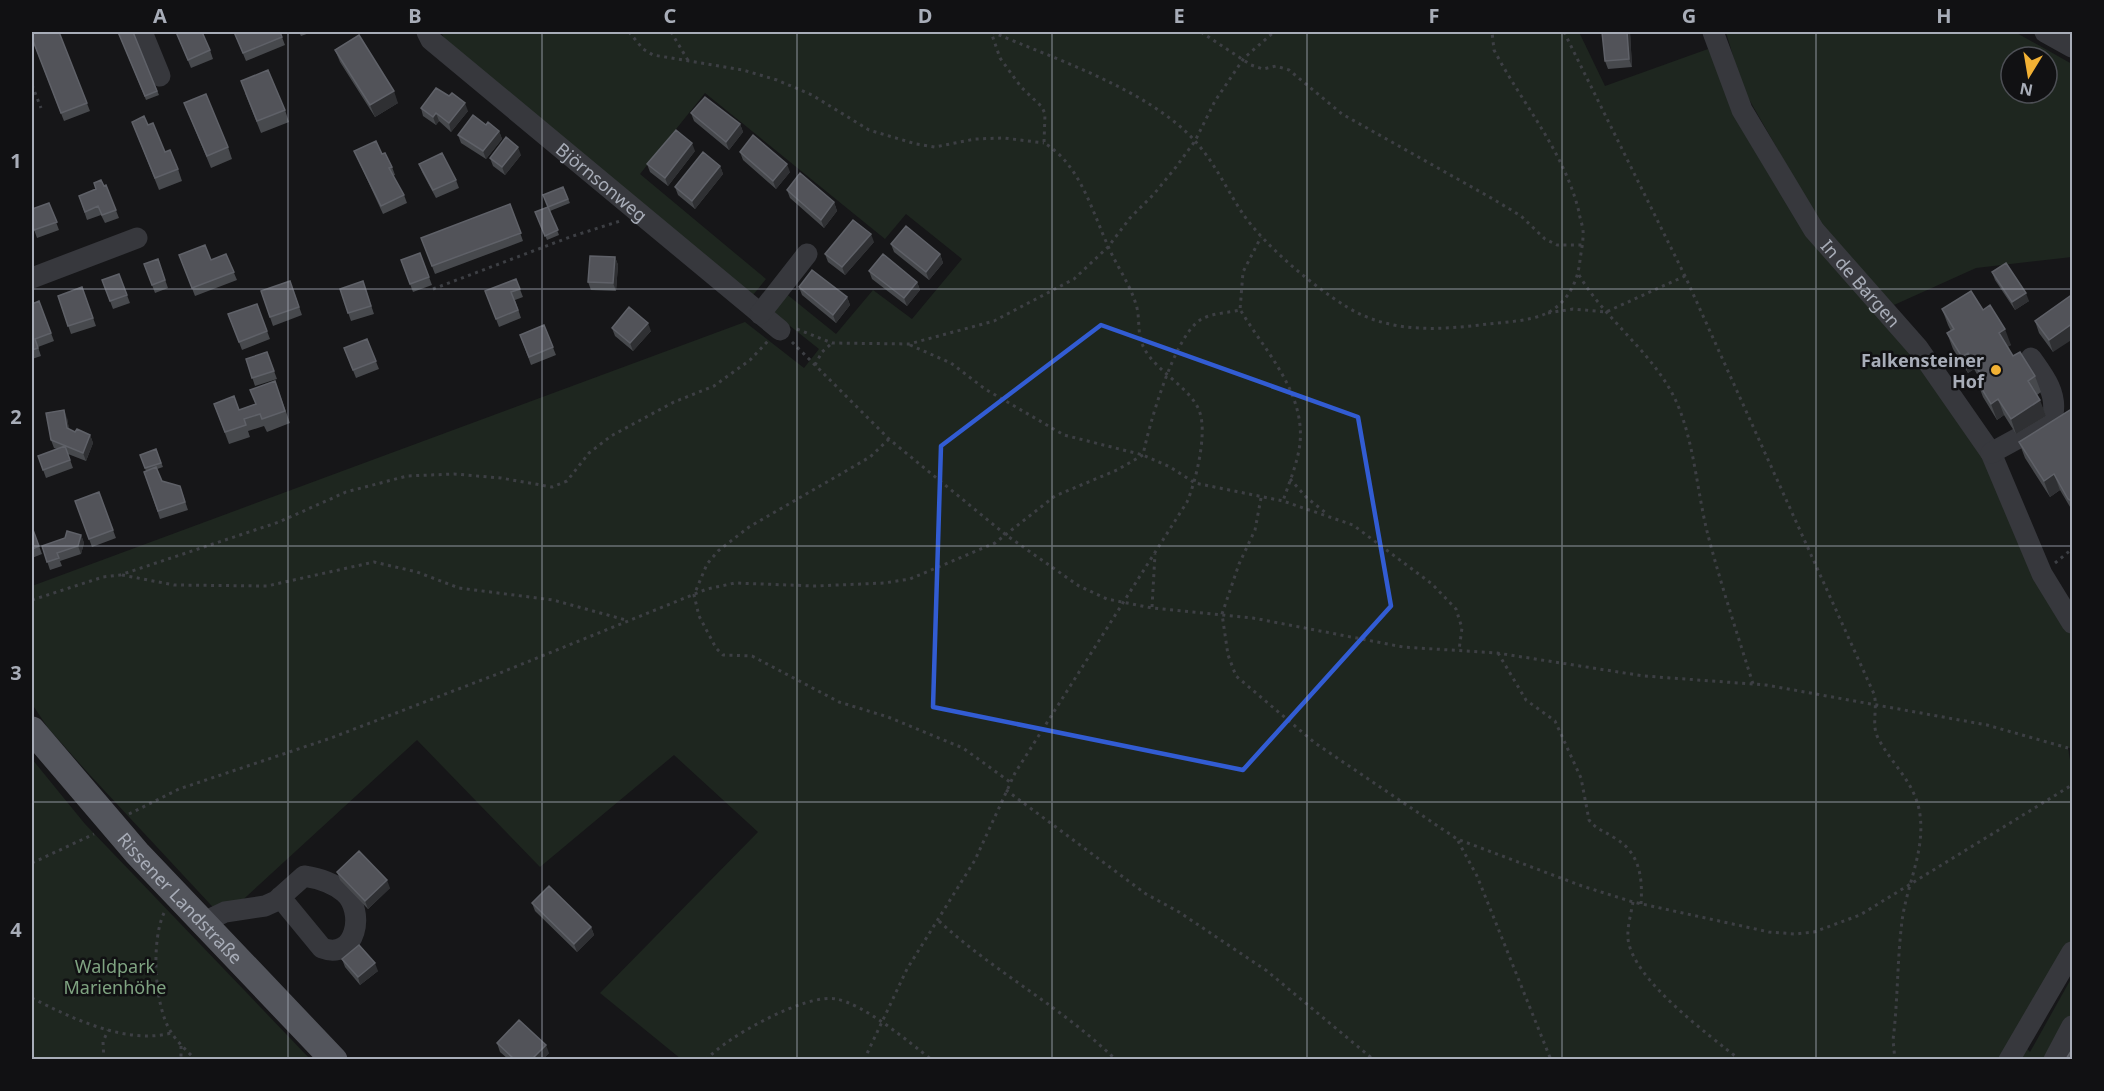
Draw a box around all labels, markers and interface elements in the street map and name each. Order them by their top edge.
text: A [153,2,167,29]
text: B [408,2,422,29]
text: C [664,2,677,29]
text: D [918,2,932,29]
text: E [1173,2,1185,29]
text: F [1429,2,1439,29]
text: G [1682,2,1696,29]
text: H [1936,2,1952,29]
north arrow [1999,45,2059,105]
text: N [2018,78,2035,102]
street label: Björnsonweg [551,137,652,227]
text: 1 [10,147,22,174]
street label: In de Bargen [1816,234,1906,332]
place label: Falkensteiner Hof [1861,348,1985,393]
marker: Falkensteiner Hof [1989,363,2003,377]
text: 2 [10,403,22,430]
text: 3 [10,659,22,686]
street label: Rissener Landstraße [112,827,248,969]
text: 4 [10,916,22,943]
park label: Waldpark Marienhöhe [63,954,167,999]

